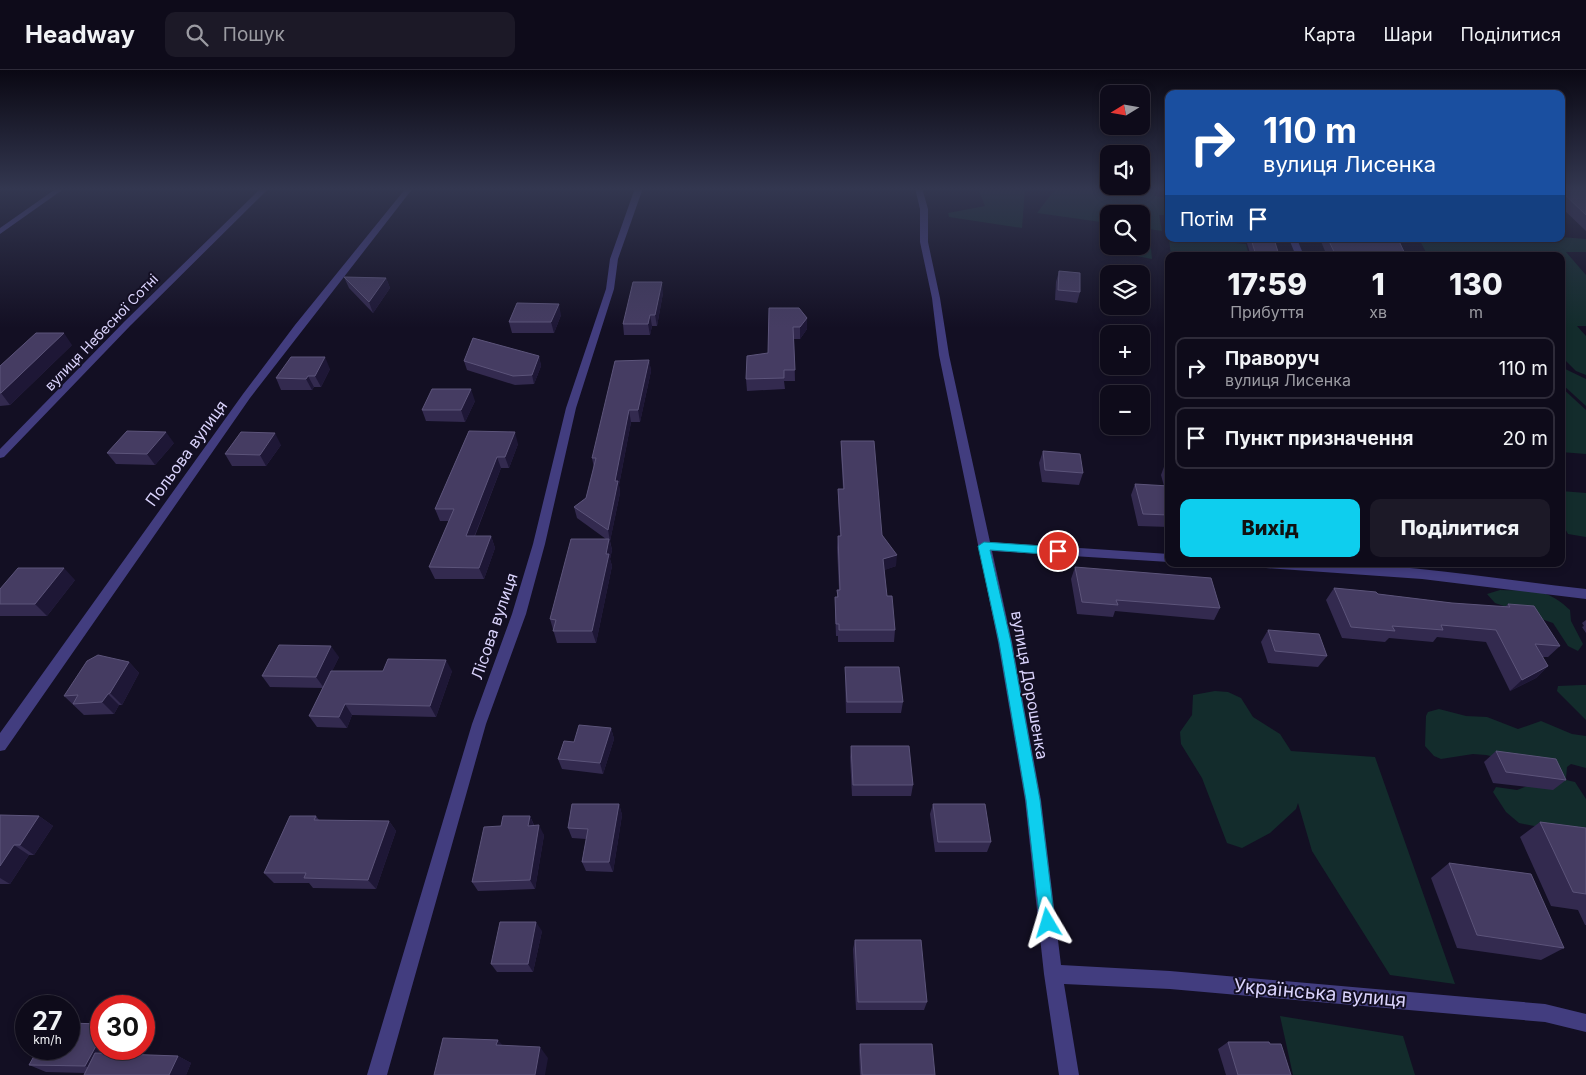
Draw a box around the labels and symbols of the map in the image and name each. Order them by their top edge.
north arrow [1100,85,1150,135]
street label: вулиця Небесної Сотні [41,270,161,394]
street label: Польова вулиця [141,396,231,510]
pin [1037,530,1079,572]
street label: Лісова вулиця [466,570,522,682]
street label: вулиця Дорошенка [1007,609,1053,761]
position arrow [1021,896,1073,948]
street label: Українська вулиця [1233,974,1407,1012]
speed limit sign: 30 [90,995,155,1060]

